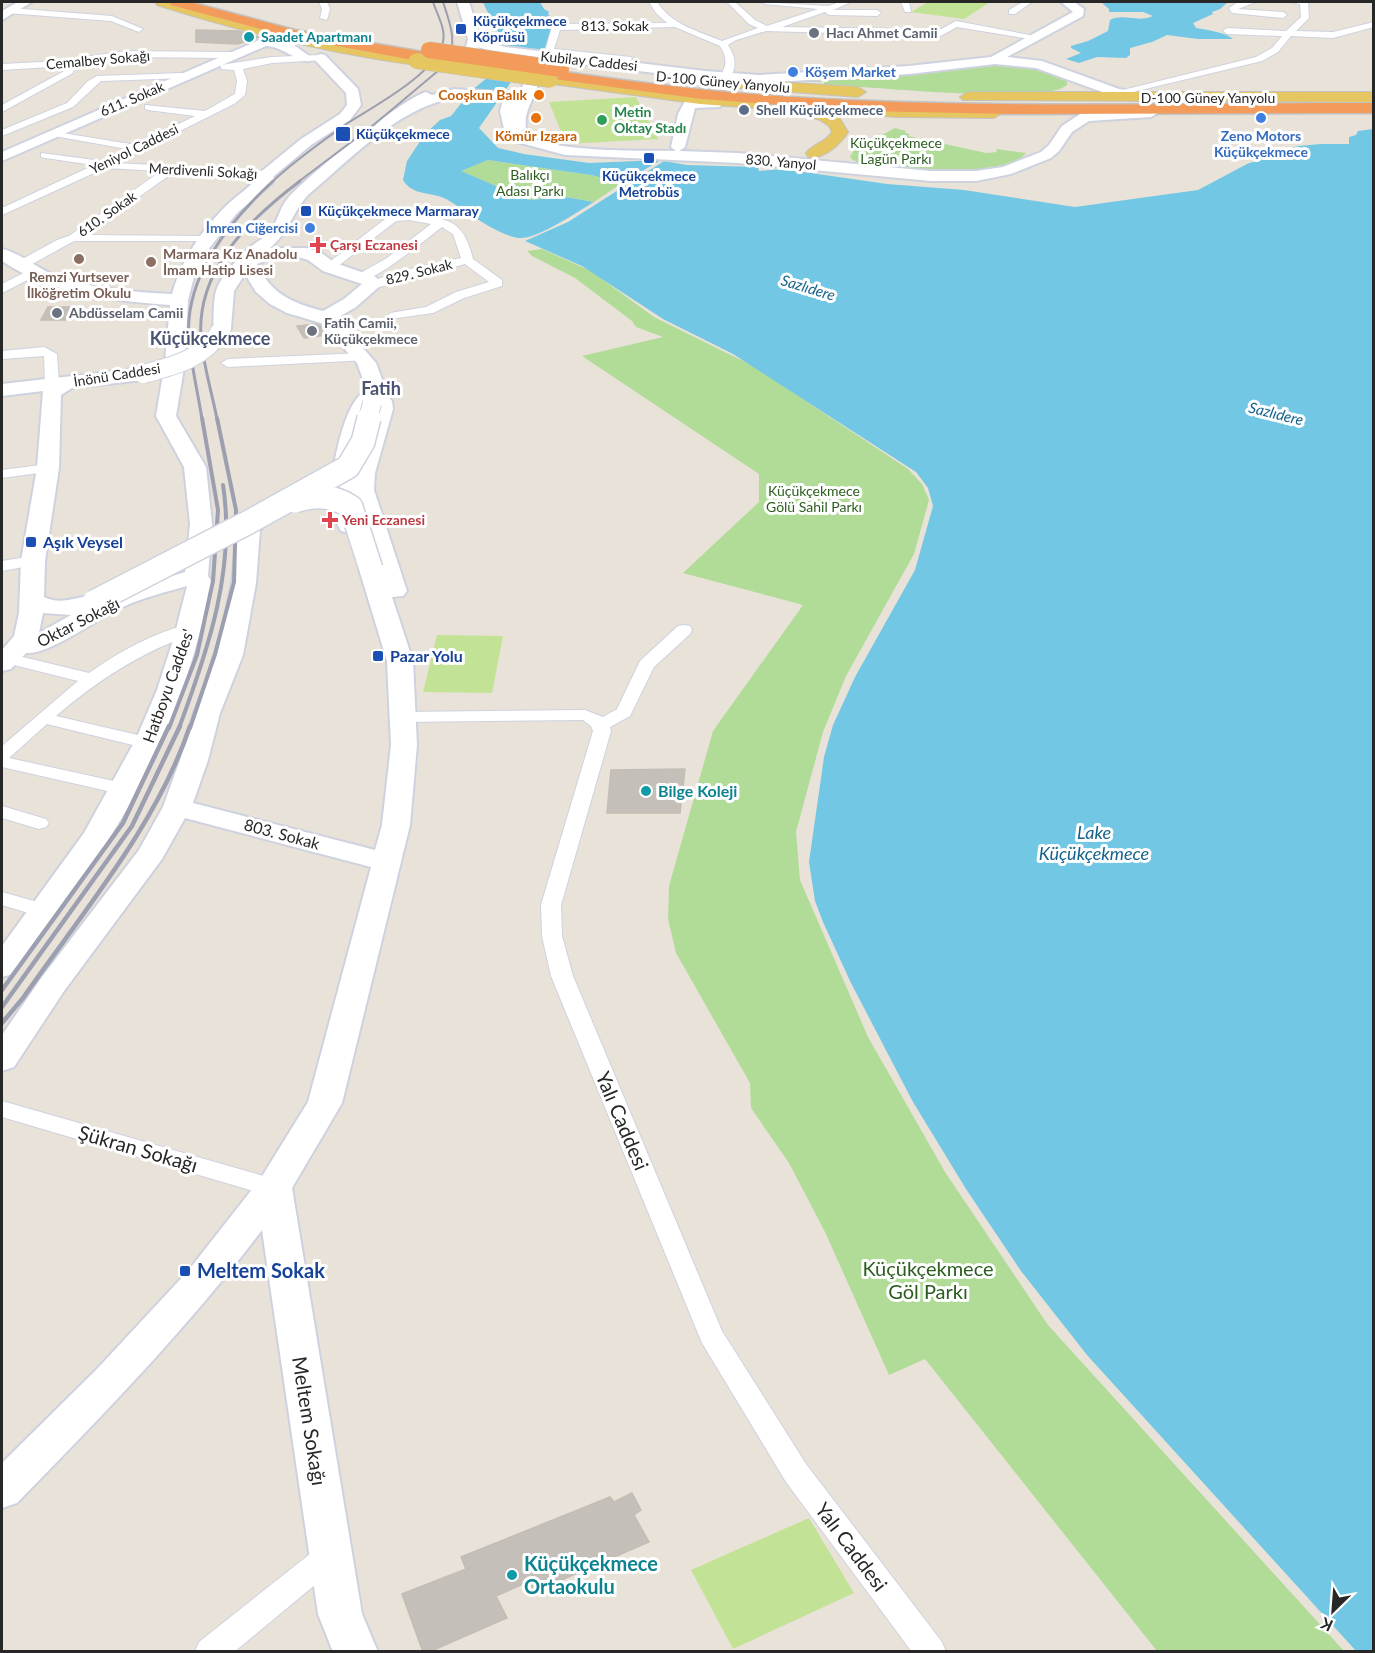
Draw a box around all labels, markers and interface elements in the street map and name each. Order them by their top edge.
place label: Küçükçekmece Köprüsü [473,12,567,45]
street label: 813. Sokak [581,17,650,34]
marker: Küçükçekmece Köprüsü [454,22,468,36]
place label: Hacı Ahmet Camii [826,24,938,41]
marker: Hacı Ahmet Camii [807,26,821,40]
place label: Saadet Apartmanı [261,28,372,45]
marker: Saadet Apartmanı [242,30,256,44]
street label: Cemalbey Sokağı [45,46,151,73]
street label: Kubilay Caddesi [540,47,638,74]
place label: Köşem Market [805,63,897,80]
marker: Köşem Market [786,65,800,79]
street label: D-100 Güney Yanyolu [655,67,791,96]
street label: 611. Sokak [97,77,167,120]
place label: Cooşkun Balık [438,86,528,103]
marker: Cooşkun Balık [532,88,546,102]
street label: D-100 Güney Yanyolu [1141,89,1275,106]
place label: Shell Küçükçekmece [756,101,884,118]
place label: Metin Oktay Stadı [614,103,686,136]
marker: Shell Küçükçekmece [737,103,751,117]
marker: Kömür Izgara [529,111,543,125]
marker: Zeno Motors Küçükçekmece [1254,111,1268,125]
marker: Metin Oktay Stadı [595,113,609,127]
street label: Yeniyol Caddesi [87,120,181,177]
marker: Küçükçekmece [334,125,352,143]
place label: Küçükçekmece [356,125,450,142]
place label: Kömür Izgara [495,127,577,144]
place label: Zeno Motors Küçükçekmece [1214,127,1308,160]
park label: Küçükçekmece Lagün Parkı [850,134,942,167]
street label: 830. Yanyol [745,150,817,173]
marker: Küçükçekmece Metrobüs [642,151,656,165]
street label: Merdivenli Sokağı [148,159,258,182]
park label: Balıkçı Adası Parkı [496,166,564,199]
place label: Küçükçekmece Metrobüs [602,167,696,200]
street label: 610. Sokak [74,187,140,240]
place label: Küçükçekmece Marmaray [318,202,479,219]
marker: Küçükçekmece Marmaray [299,204,313,218]
place label: İmren Ciğercisi [206,219,298,236]
marker: İmren Ciğercisi [303,221,317,235]
place label: Çarşı Eczanesi [330,236,418,253]
marker: Çarşı Eczanesi [311,238,325,252]
place label: Marmara Kız Anadolu İmam Hatip Lisesi [163,245,298,278]
marker: Remzi Yurtsever İlköğretim Okulu [72,252,86,266]
marker: Marmara Kız Anadolu İmam Hatip Lisesi [144,255,158,269]
street label: 829. Sokak [384,255,455,288]
place label: Remzi Yurtsever İlköğretim Okulu [27,268,131,301]
water label: Sazlıdere [779,270,837,304]
place label: Abdüsselam Camii [68,304,183,321]
marker: Abdüsselam Camii [50,306,64,320]
place label: Fatih Camii, Küçükçekmece [324,314,418,347]
marker: Fatih Camii, Küçükçekmece [305,324,319,338]
district label: Küçükçekmece [150,327,271,349]
street label: İnönü Caddesi [72,359,162,390]
district label: Fatih [361,377,401,399]
water label: Sazlıdere [1247,398,1305,428]
park label: Küçükçekmece Gölü Sahil Parkı [766,482,862,515]
place label: Yeni Eczanesi [341,511,425,528]
marker: Yeni Eczanesi [323,513,337,527]
place label: Aşık Veysel [42,532,123,551]
marker: Aşık Veysel [24,535,38,549]
street label: Oktar Sokağı [33,593,122,650]
street label: Hatboyu Caddes' [138,626,197,745]
place label: Pazar Yolu [390,646,463,665]
marker: Pazar Yolu [371,649,385,663]
place label: Bilge Koleji [658,781,737,800]
marker: Bilge Koleji [639,784,653,798]
street label: 803. Sokak [242,814,323,853]
water label: Lake Küçükçekmece [1039,821,1149,864]
street label: Yalı Caddesi [591,1068,654,1173]
street label: Şükran Sokağı [76,1120,201,1176]
park label: Küçükçekmece Göl Parkı [862,1256,994,1303]
place label: Meltem Sokak [197,1258,325,1282]
marker: Meltem Sokak [178,1264,192,1278]
street label: Meltem Sokağı [288,1355,332,1487]
street label: Yalı Caddesi [811,1497,893,1595]
place label: Küçükçekmece Ortaokulu [524,1551,658,1598]
marker: Küçükçekmece Ortaokulu [505,1568,519,1582]
north arrow [1303,1581,1363,1641]
text: K [1317,1614,1335,1636]

